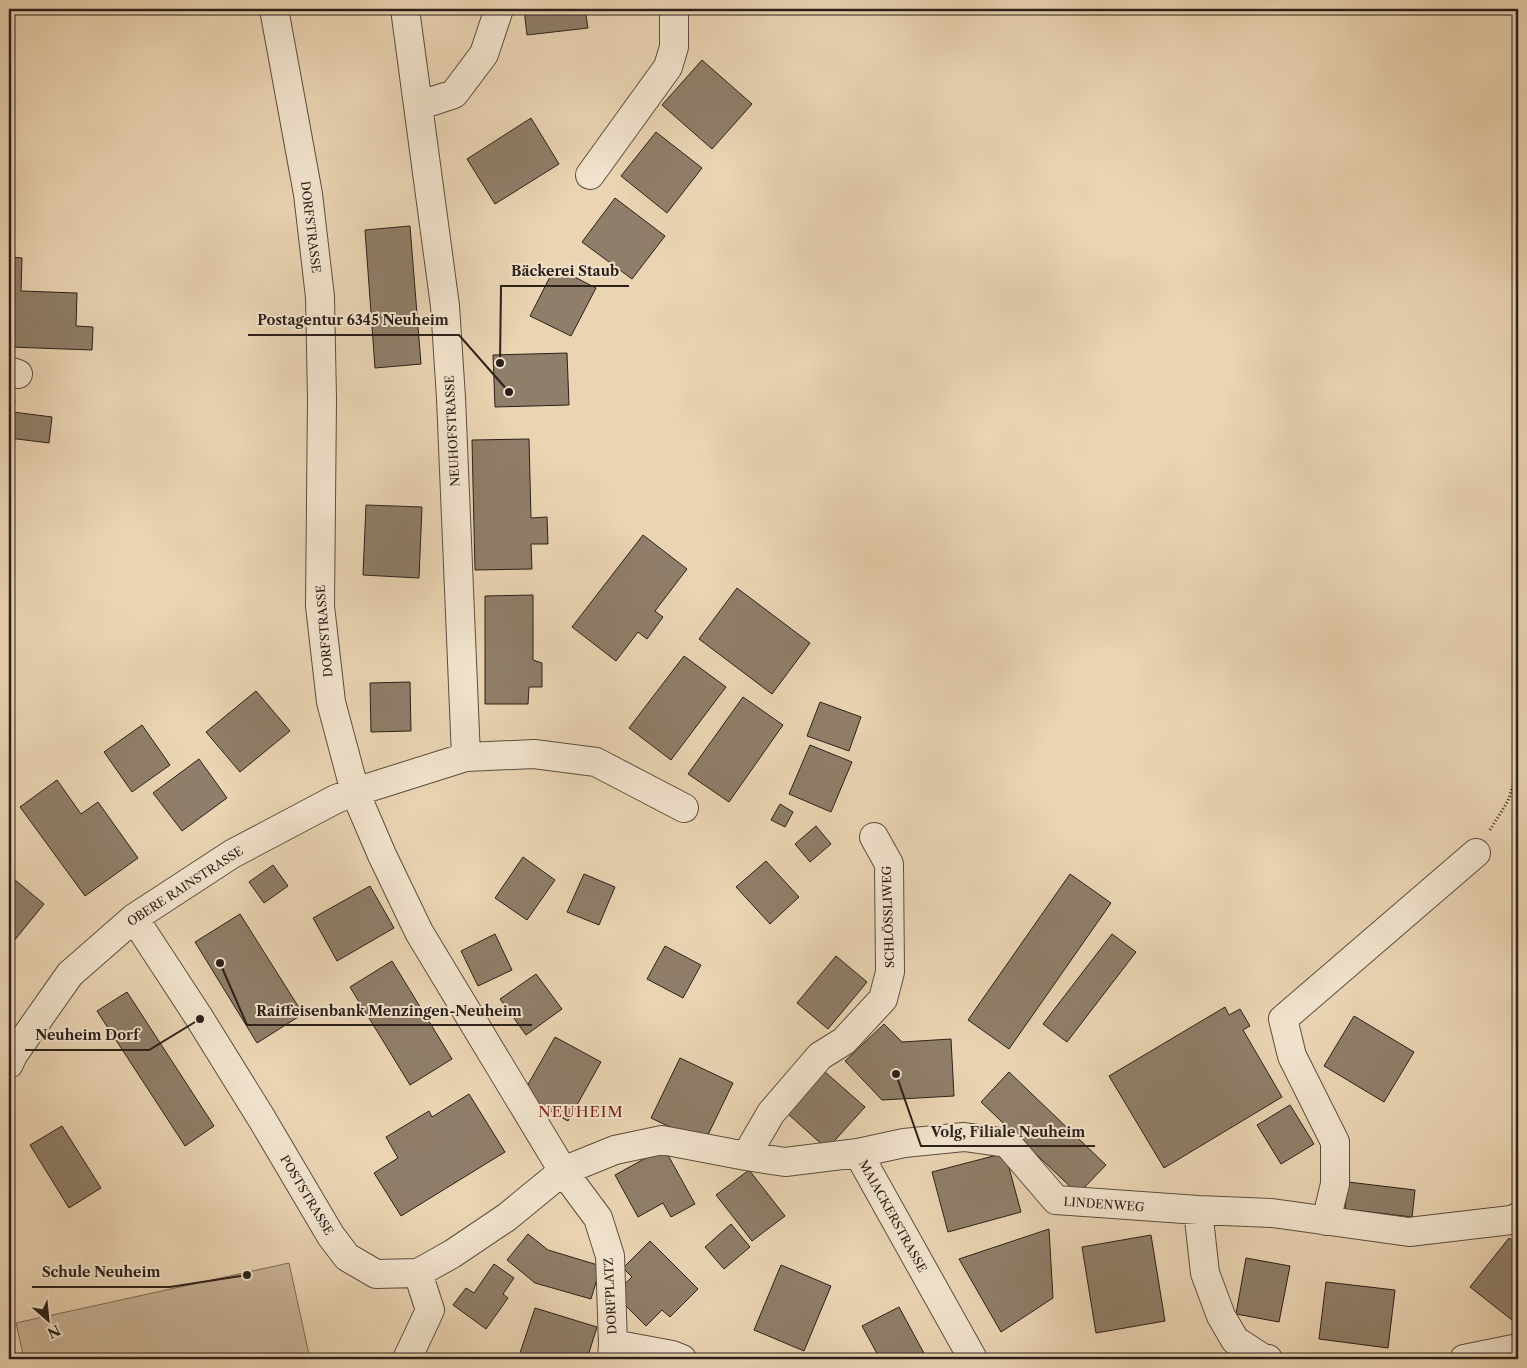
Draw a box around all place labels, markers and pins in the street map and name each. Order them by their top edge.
callout: Bäckerei Staub [501,257,629,286]
callout: Postagentur 6345 Neuheim [248,306,459,335]
callout: Raiffeisenbank Menzingen-Neuheim [247,996,532,1025]
callout: Neuheim Dorf [25,1021,149,1050]
callout: Volg, Filiale Neuheim [921,1117,1095,1146]
callout: Schule Neuheim [32,1258,170,1287]

